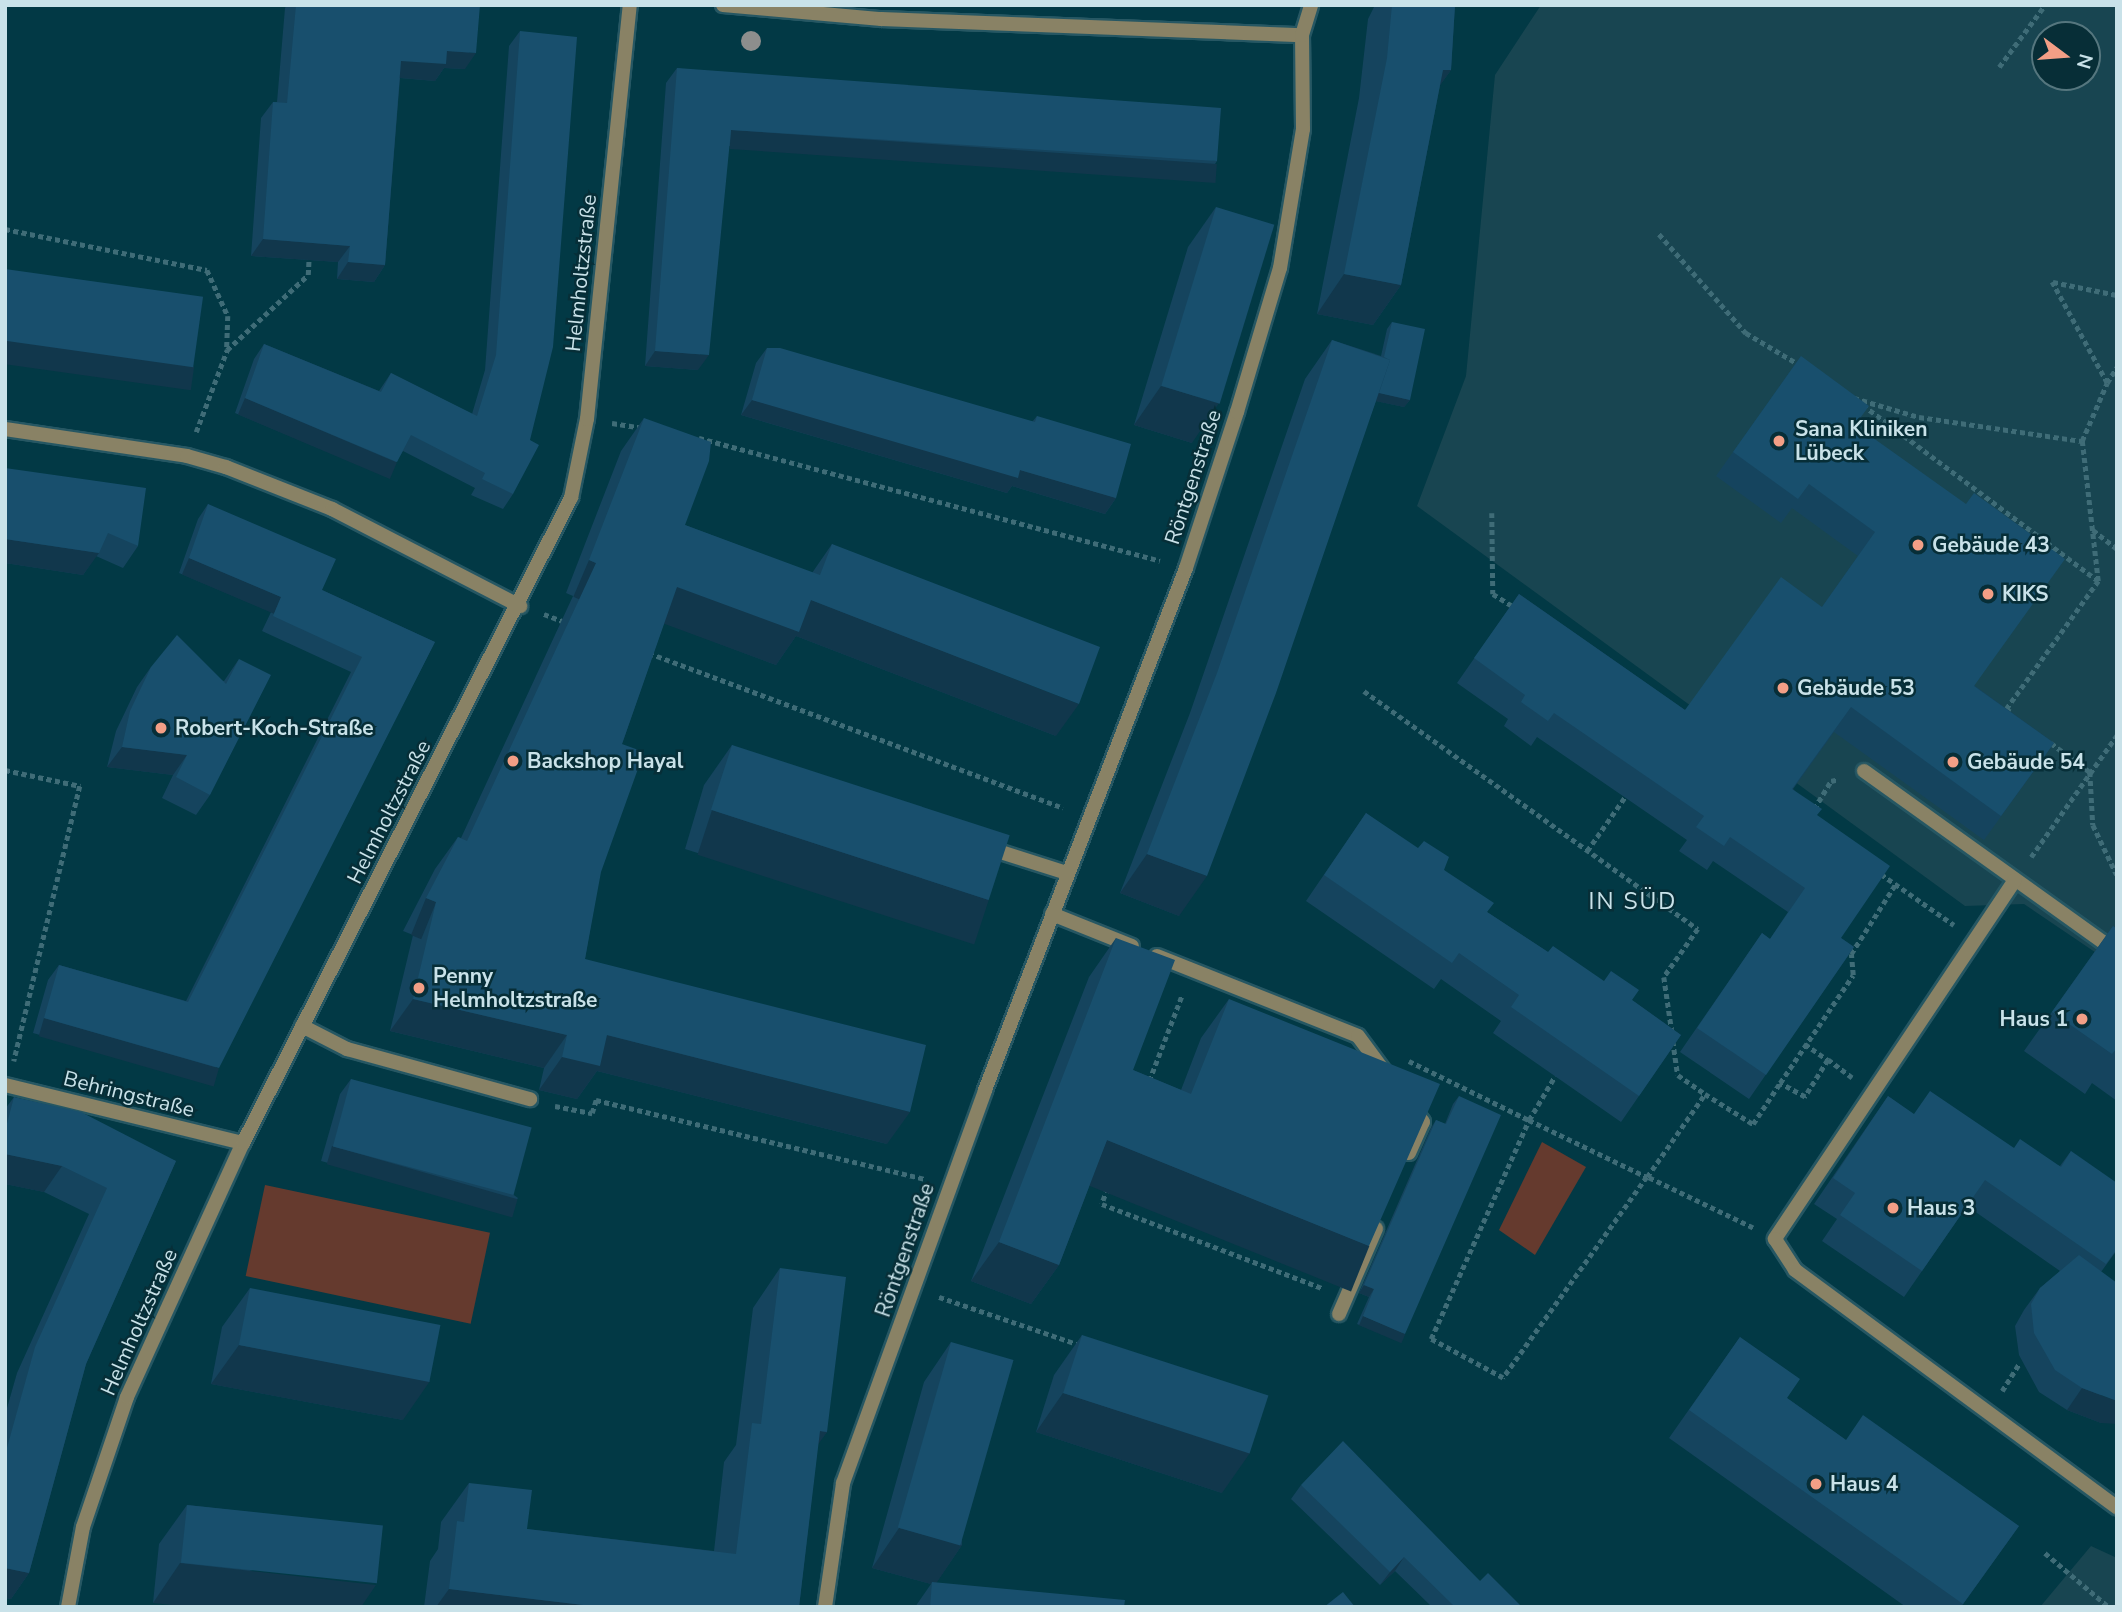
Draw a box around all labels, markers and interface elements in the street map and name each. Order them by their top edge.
north arrow [2031,21,2101,91]
text: N [2070,51,2099,72]
street label: Helmholtzstraße [560,193,602,353]
street label: Röntgenstraße [1159,407,1227,547]
place label: Sana Kliniken Lübeck [1795,416,1928,466]
marker: Sana Kliniken Lübeck [1769,431,1789,451]
place label: Gebäude 43 [1932,532,2050,558]
marker: Gebäude 43 [1910,537,1926,553]
place label: KIKS [2002,581,2049,607]
marker: KIKS [1980,586,1996,602]
place label: Gebäude 53 [1797,675,1915,701]
marker: Gebäude 53 [1775,680,1791,696]
place label: Robert-Koch-Straße [175,715,374,741]
marker: Robert-Koch-Straße [153,720,169,736]
street label: Helmholtzstraße [342,736,436,888]
place label: Backshop Hayal [527,748,683,774]
place label: Gebäude 54 [1967,749,2085,775]
marker: Backshop Hayal [505,753,521,769]
marker: Gebäude 54 [1945,754,1961,770]
district label: IN SÜD [1589,888,1677,916]
place label: Penny Helmholtzstraße [433,963,597,1013]
marker: Penny Helmholtzstraße [411,980,427,996]
place label: Haus 1 [2000,1006,2068,1032]
marker: Haus 1 [2074,1011,2090,1027]
street label: Behringstraße [61,1066,197,1122]
street label: Röntgenstraße [870,1180,940,1320]
place label: Haus 3 [1907,1195,1975,1221]
marker: Haus 3 [1885,1200,1901,1216]
street label: Helmholtzstraße [95,1245,183,1399]
place label: Haus 4 [1830,1471,1898,1497]
marker: Haus 4 [1808,1476,1824,1492]

